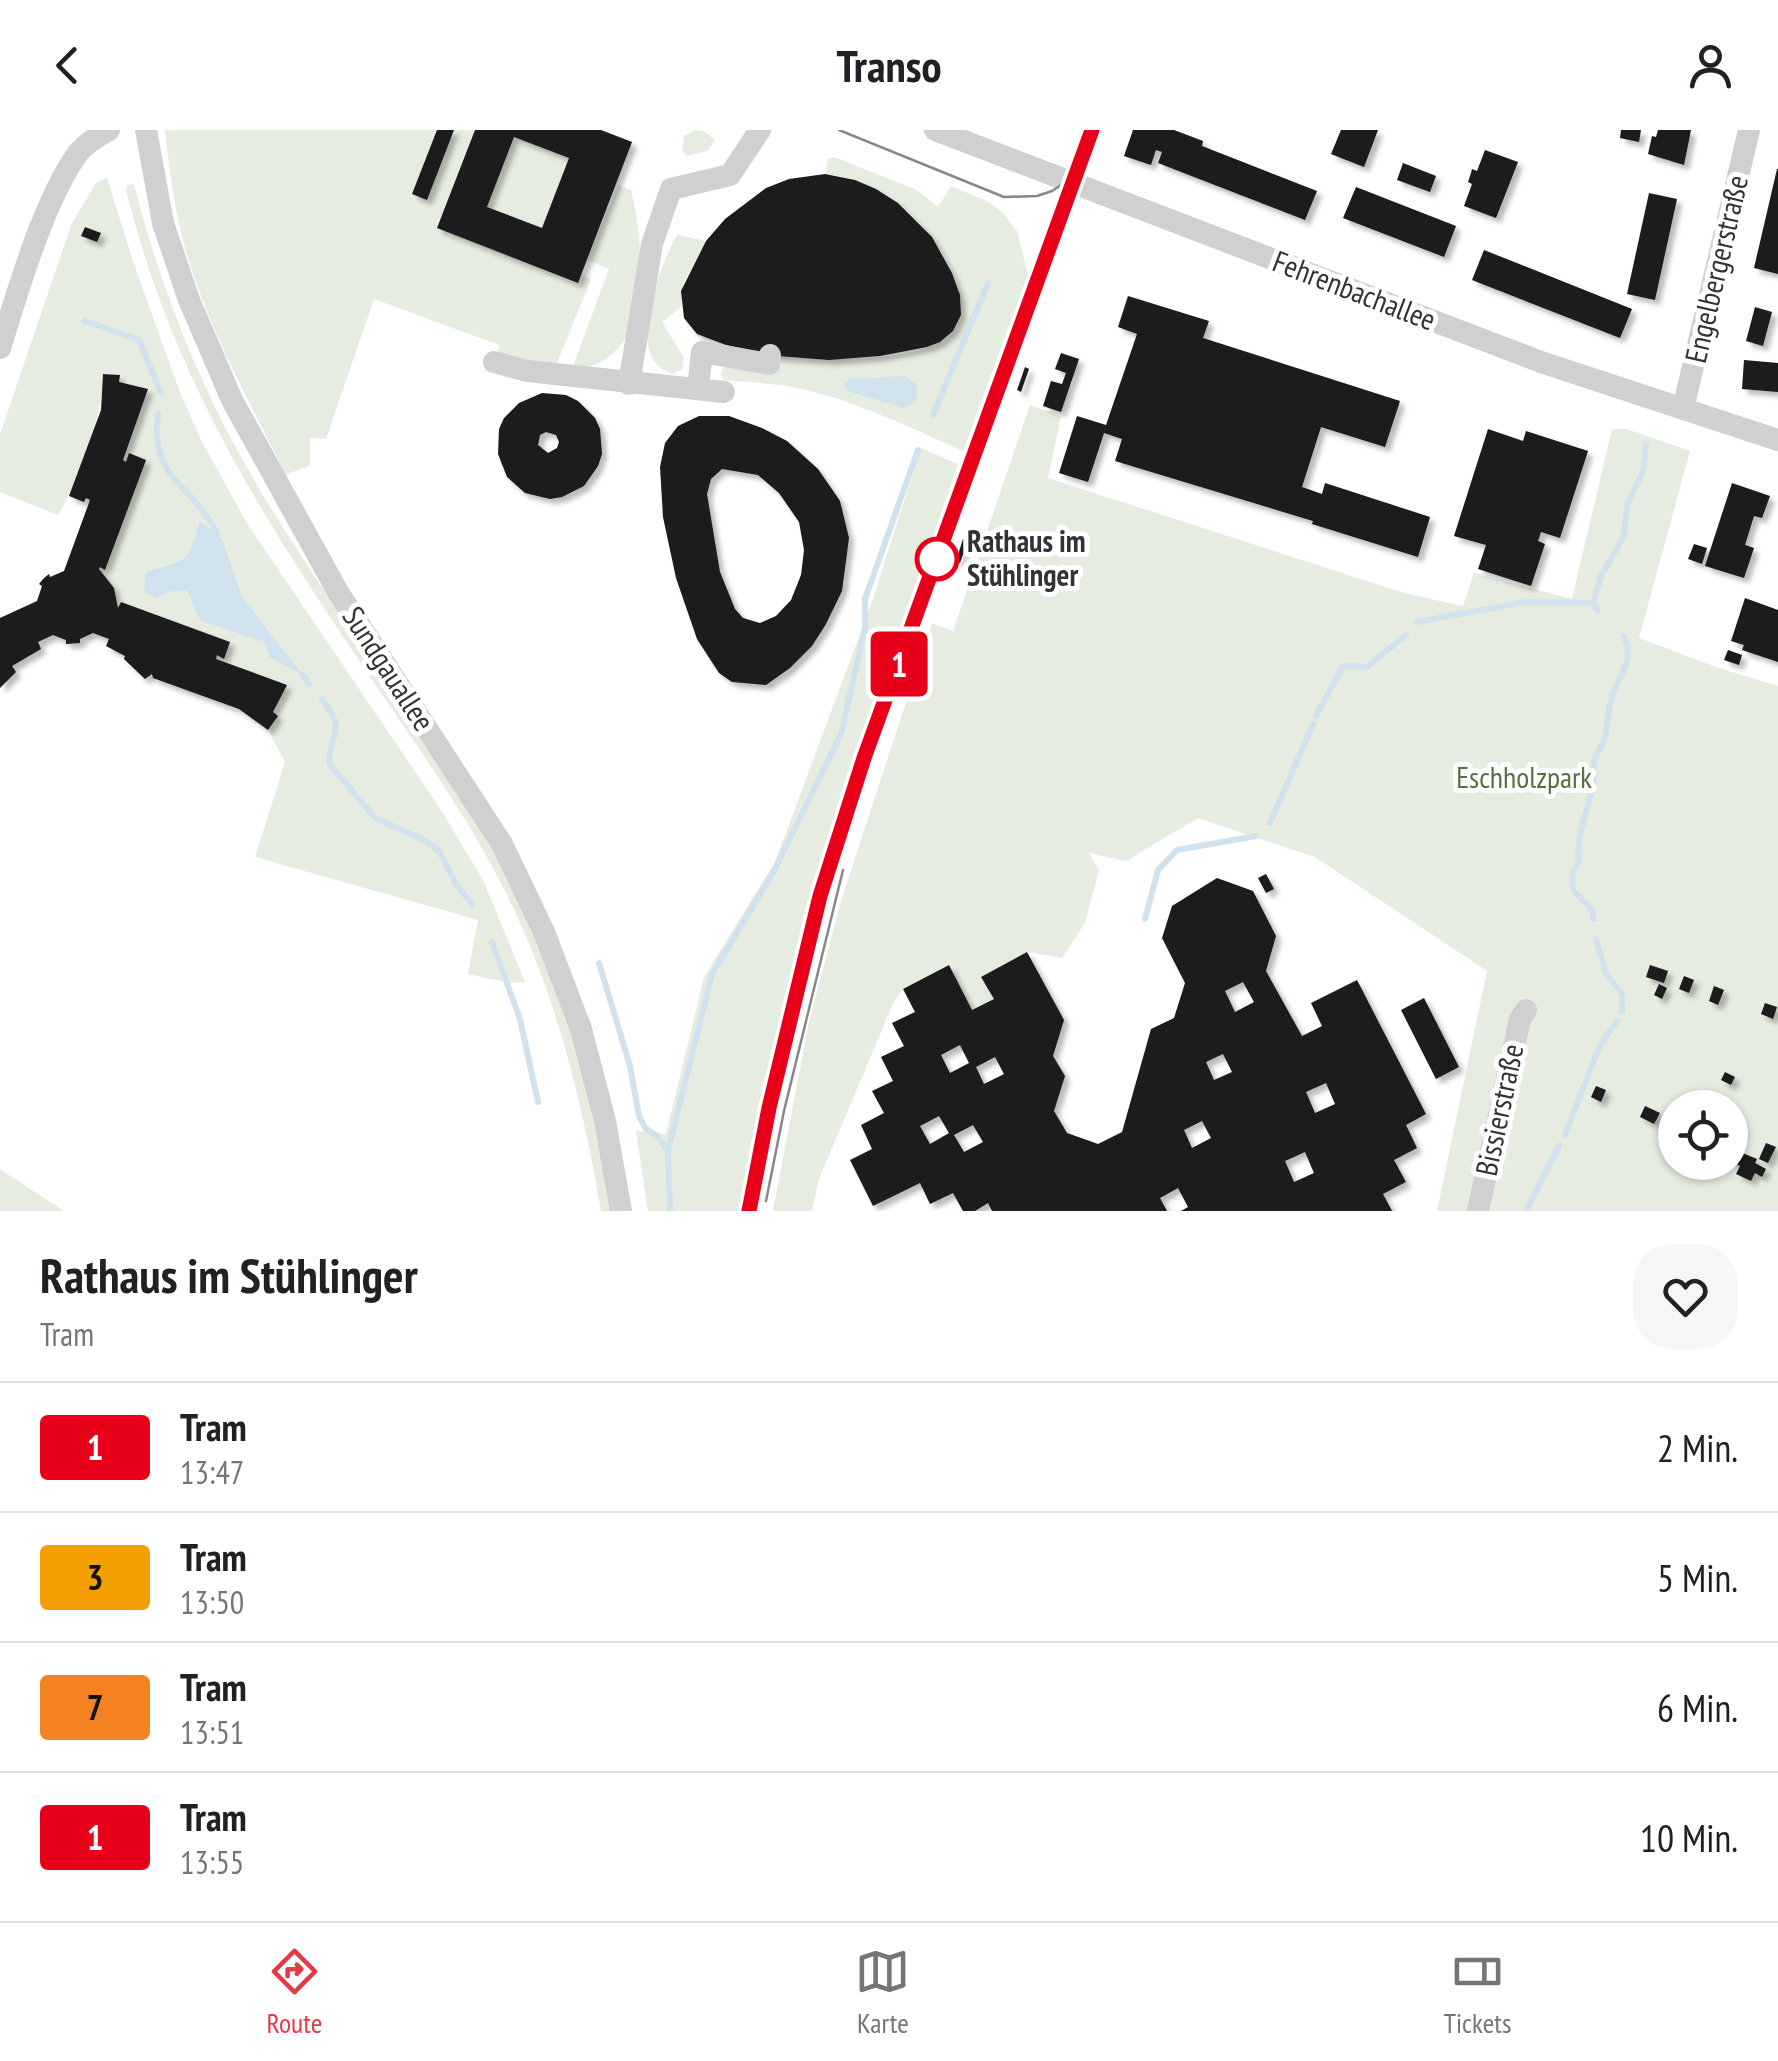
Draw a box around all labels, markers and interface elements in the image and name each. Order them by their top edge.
text: Transo [836,36,942,94]
icon: back [40,38,95,93]
icon: person [1683,38,1738,93]
street label: Engelbergerstraße [1675,171,1756,366]
street label: Fehrenbachallee [1268,241,1441,338]
place label: Rathaus im Stühlinger [967,521,1086,594]
marker: Rathaus im Stühlinger [916,538,958,580]
street label: Sundgauallee [335,599,444,738]
line badge: 1 [866,632,932,696]
text: 1 [891,641,907,687]
park label: Eschholzpark [1456,757,1592,796]
street label: Bissierstraße [1466,1040,1532,1179]
map controls [1658,1090,1748,1180]
button: locate [1658,1090,1748,1180]
text: Rathaus im Stühlinger [40,1244,418,1306]
button: heart [1633,1244,1738,1349]
text: Tram [40,1313,94,1355]
text: Tram [180,1402,247,1451]
text: 2 Min. [1657,1423,1738,1472]
text: 1 [87,1424,103,1470]
text: 13:47 [180,1451,244,1493]
text: Tram [180,1532,247,1581]
text: 5 Min. [1657,1553,1738,1602]
text: 3 [87,1554,103,1600]
text: 13:50 [180,1581,244,1623]
text: Tram [180,1662,247,1711]
text: 6 Min. [1657,1683,1738,1732]
text: 7 [87,1684,103,1730]
text: 13:51 [180,1711,244,1753]
text: Tram [180,1792,247,1841]
text: 10 Min. [1640,1813,1738,1862]
text: 1 [87,1814,103,1860]
text: 13:55 [180,1841,244,1883]
tab: Route [267,1944,322,2041]
tab: Karte [855,1944,910,2041]
tab: Tickets [1444,1944,1511,2041]

